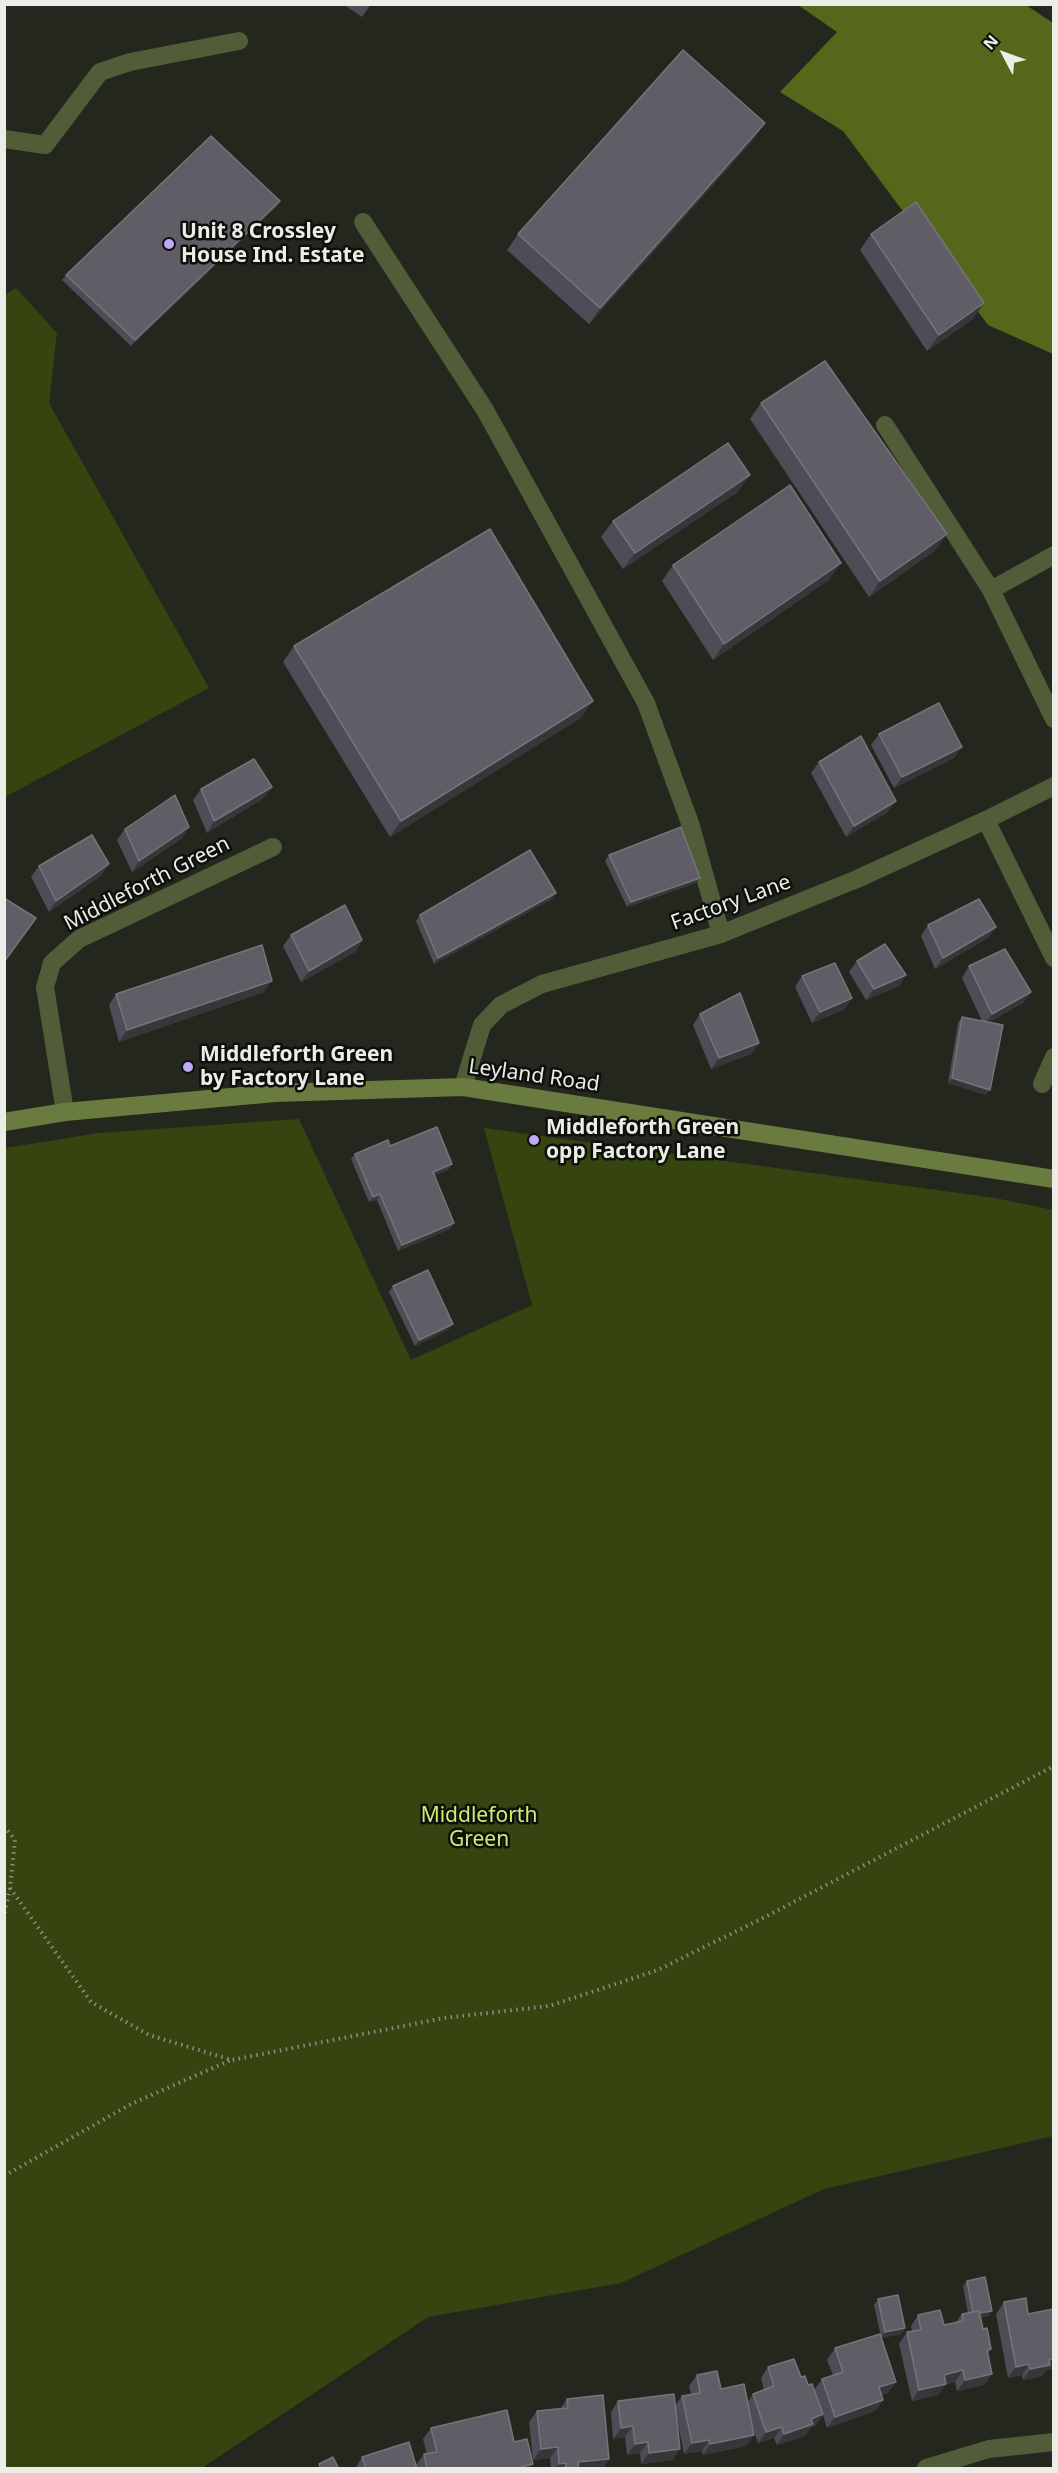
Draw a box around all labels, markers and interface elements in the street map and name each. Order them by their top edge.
north arrow [974,24,1034,84]
text: N [978,30,1003,54]
place label: Unit 8 Crossley House Ind. Estate [181,219,364,269]
marker: Unit 8 Crossley House Ind. Estate [162,237,176,251]
street label: Middleforth Green [60,831,234,937]
street label: Factory Lane [668,870,794,936]
place label: Middleforth Green by Factory Lane [200,1042,393,1092]
street label: Leyland Road [467,1054,601,1098]
marker: Middleforth Green by Factory Lane [181,1060,195,1074]
place label: Middleforth Green opp Factory Lane [546,1115,739,1165]
marker: Middleforth Green opp Factory Lane [527,1133,541,1147]
park label: Middleforth Green [421,1803,537,1853]

